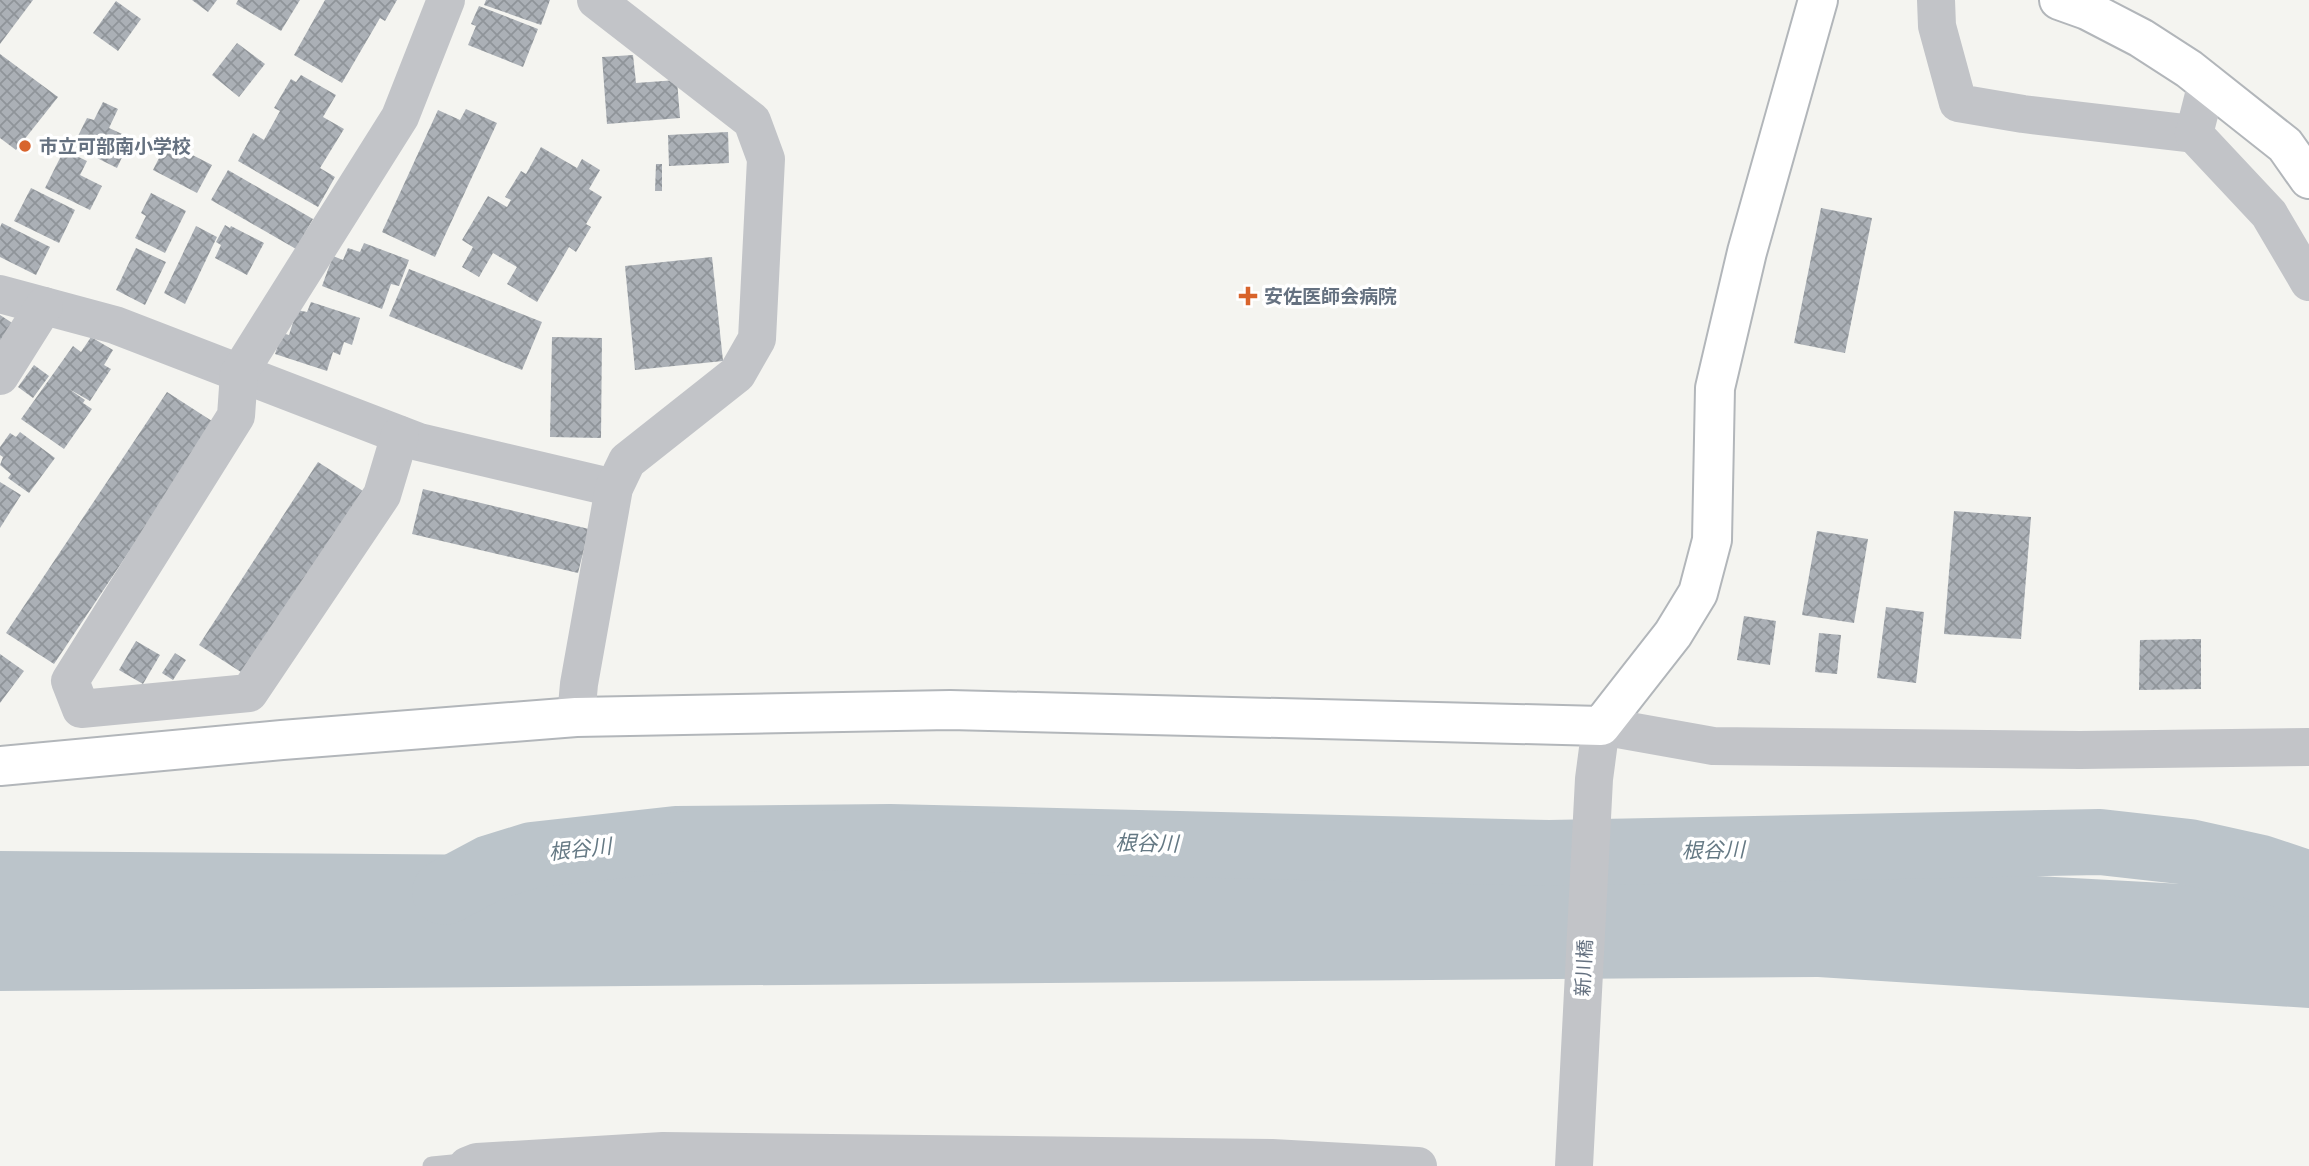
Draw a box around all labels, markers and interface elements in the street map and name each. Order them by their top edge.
place label: 市立可部南小学校 [39,135,191,158]
marker: 市立可部南小学校 [17,138,33,154]
place label: 安佐医師会病院 [1264,285,1397,308]
marker: 安佐医師会病院 [1238,286,1258,306]
water label: 根谷川 [1115,830,1181,856]
water label: 根谷川 [547,833,615,865]
water label: 根谷川 [1681,837,1747,863]
street label: 新川橋 [1571,939,1597,997]

